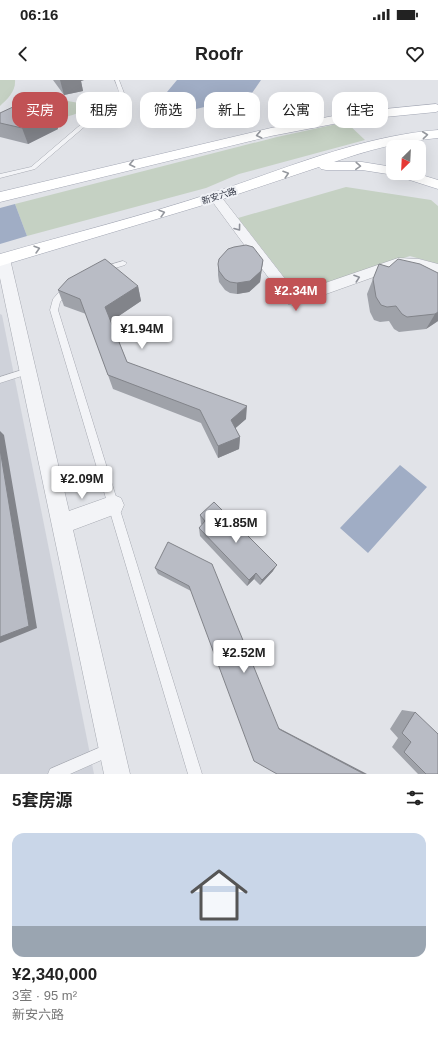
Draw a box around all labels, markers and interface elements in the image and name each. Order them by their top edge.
text: 06:16 [20,6,58,23]
icon: back [12,43,34,65]
icon: heart [404,43,426,65]
text: Roofr [195,44,243,64]
chip: 买房 [12,92,68,128]
chip: 租房 [76,92,132,128]
chip: 筛选 [140,92,196,128]
chip: 新上 [204,92,260,128]
chip: 公寓 [268,92,324,128]
chip: 住宅 [332,92,388,128]
one-way arrow [256,130,262,138]
one-way arrow [422,131,428,140]
north arrow [386,140,426,180]
map controls [386,140,426,180]
one-way arrow [129,160,136,168]
one-way arrow [355,162,361,171]
one-way arrow [283,170,290,179]
street label: 新安六路 [200,186,238,206]
one-way arrow [159,209,166,218]
one-way arrow [234,224,241,231]
one-way arrow [34,245,41,254]
one-way arrow [354,274,361,282]
pin: ¥2.34M [263,278,329,312]
text: ¥2.34M [274,283,318,298]
pin: ¥1.94M [109,316,175,350]
text: ¥1.94M [120,321,164,336]
pin: ¥2.09M [49,466,115,500]
text: ¥2.09M [60,471,104,486]
pin: ¥1.85M [203,510,269,544]
text: ¥1.85M [214,515,258,530]
pin: ¥2.52M [211,640,277,674]
text: ¥2.52M [222,645,266,660]
icon: filters [404,787,426,809]
text: 5套房源 [12,791,72,810]
icon: home [183,859,255,931]
text: ¥2,340,000 [12,965,97,984]
text: 3室 · 95 m² [12,988,77,1003]
text: 新安六路 [12,1007,64,1022]

